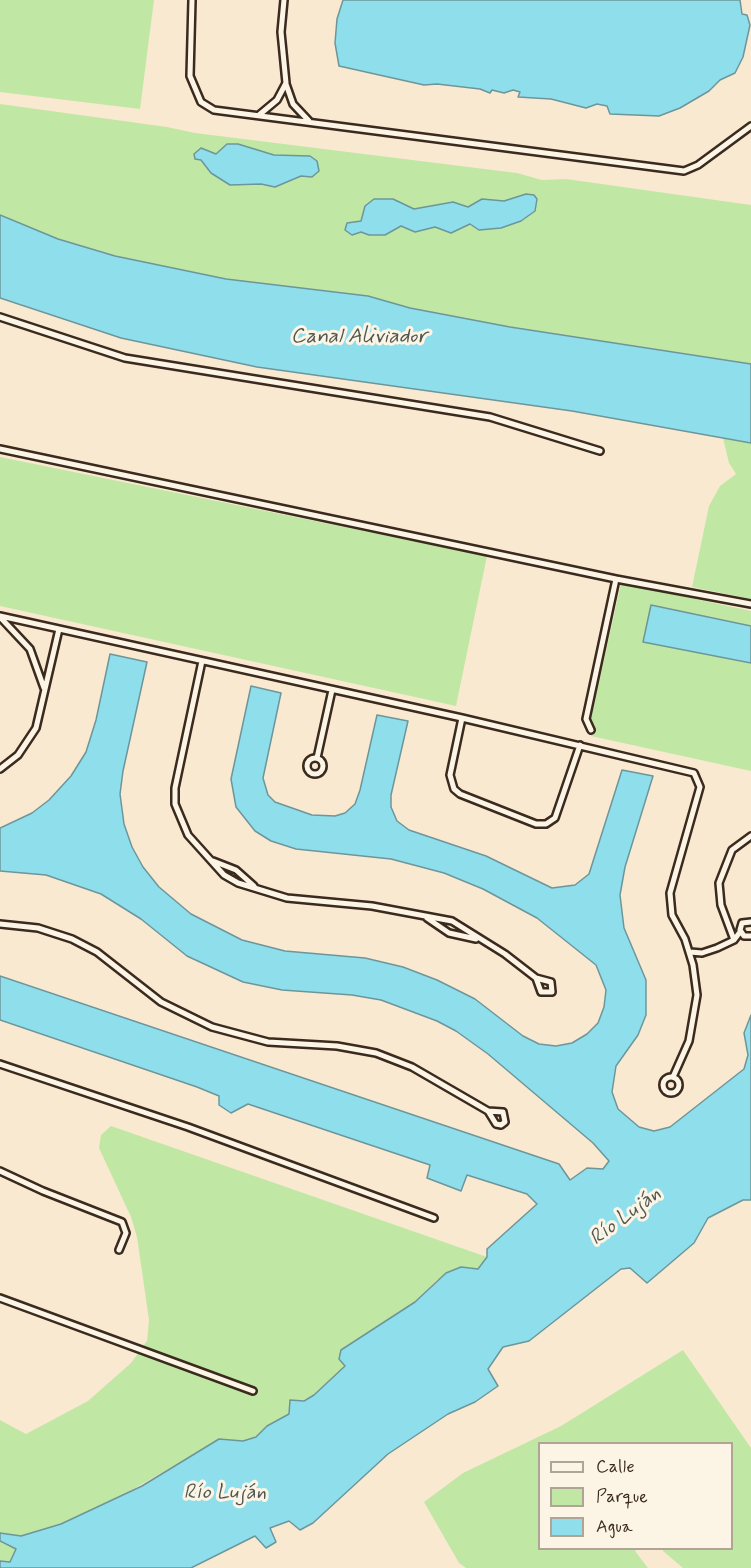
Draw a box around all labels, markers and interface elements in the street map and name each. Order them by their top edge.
water label: Canal Aliviador [291,325,427,351]
water label: Río Luján [585,1182,667,1252]
legend [538,1442,733,1550]
text: Calle [596,1455,635,1479]
water label: Río Luján [184,1481,266,1507]
text: Parque [596,1485,648,1509]
text: Agua [596,1515,633,1539]

